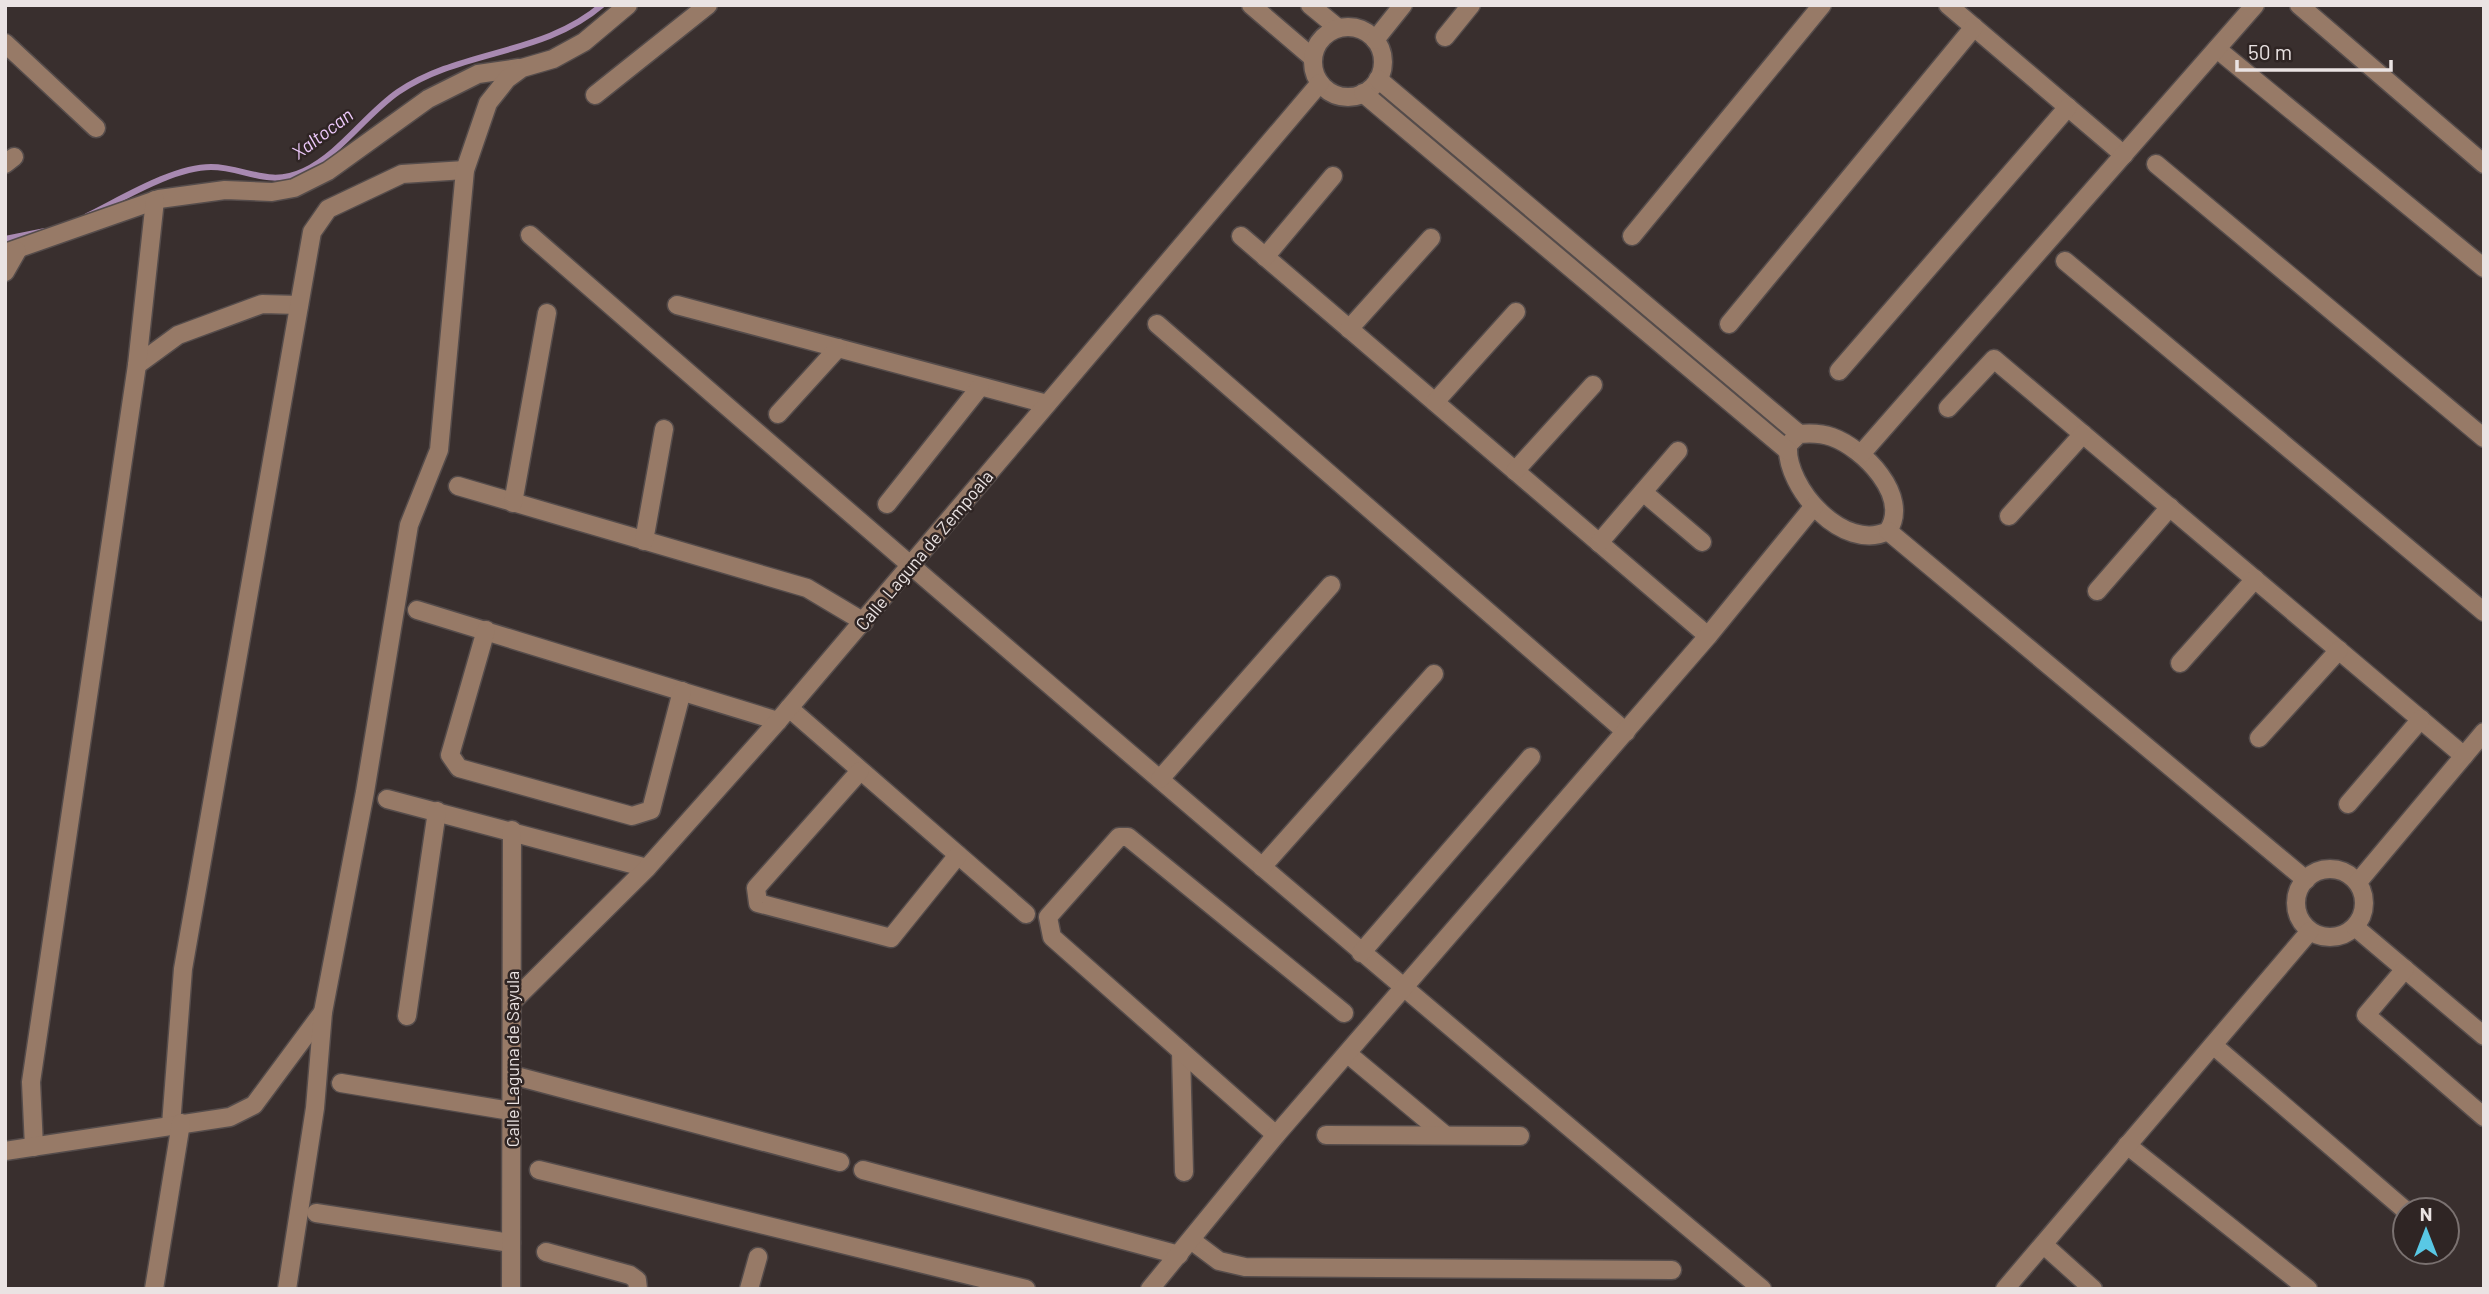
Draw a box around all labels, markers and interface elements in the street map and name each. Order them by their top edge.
scale bar [2237,28,2391,72]
text: 50 m [2248,39,2292,64]
water label: Xaltocan [287,102,357,164]
street label: Calle Laguna de Zempoala [851,465,997,635]
street label: Calle Laguna de Sayula [501,971,523,1147]
north arrow [2391,1196,2461,1266]
text: N [2420,1202,2432,1225]

